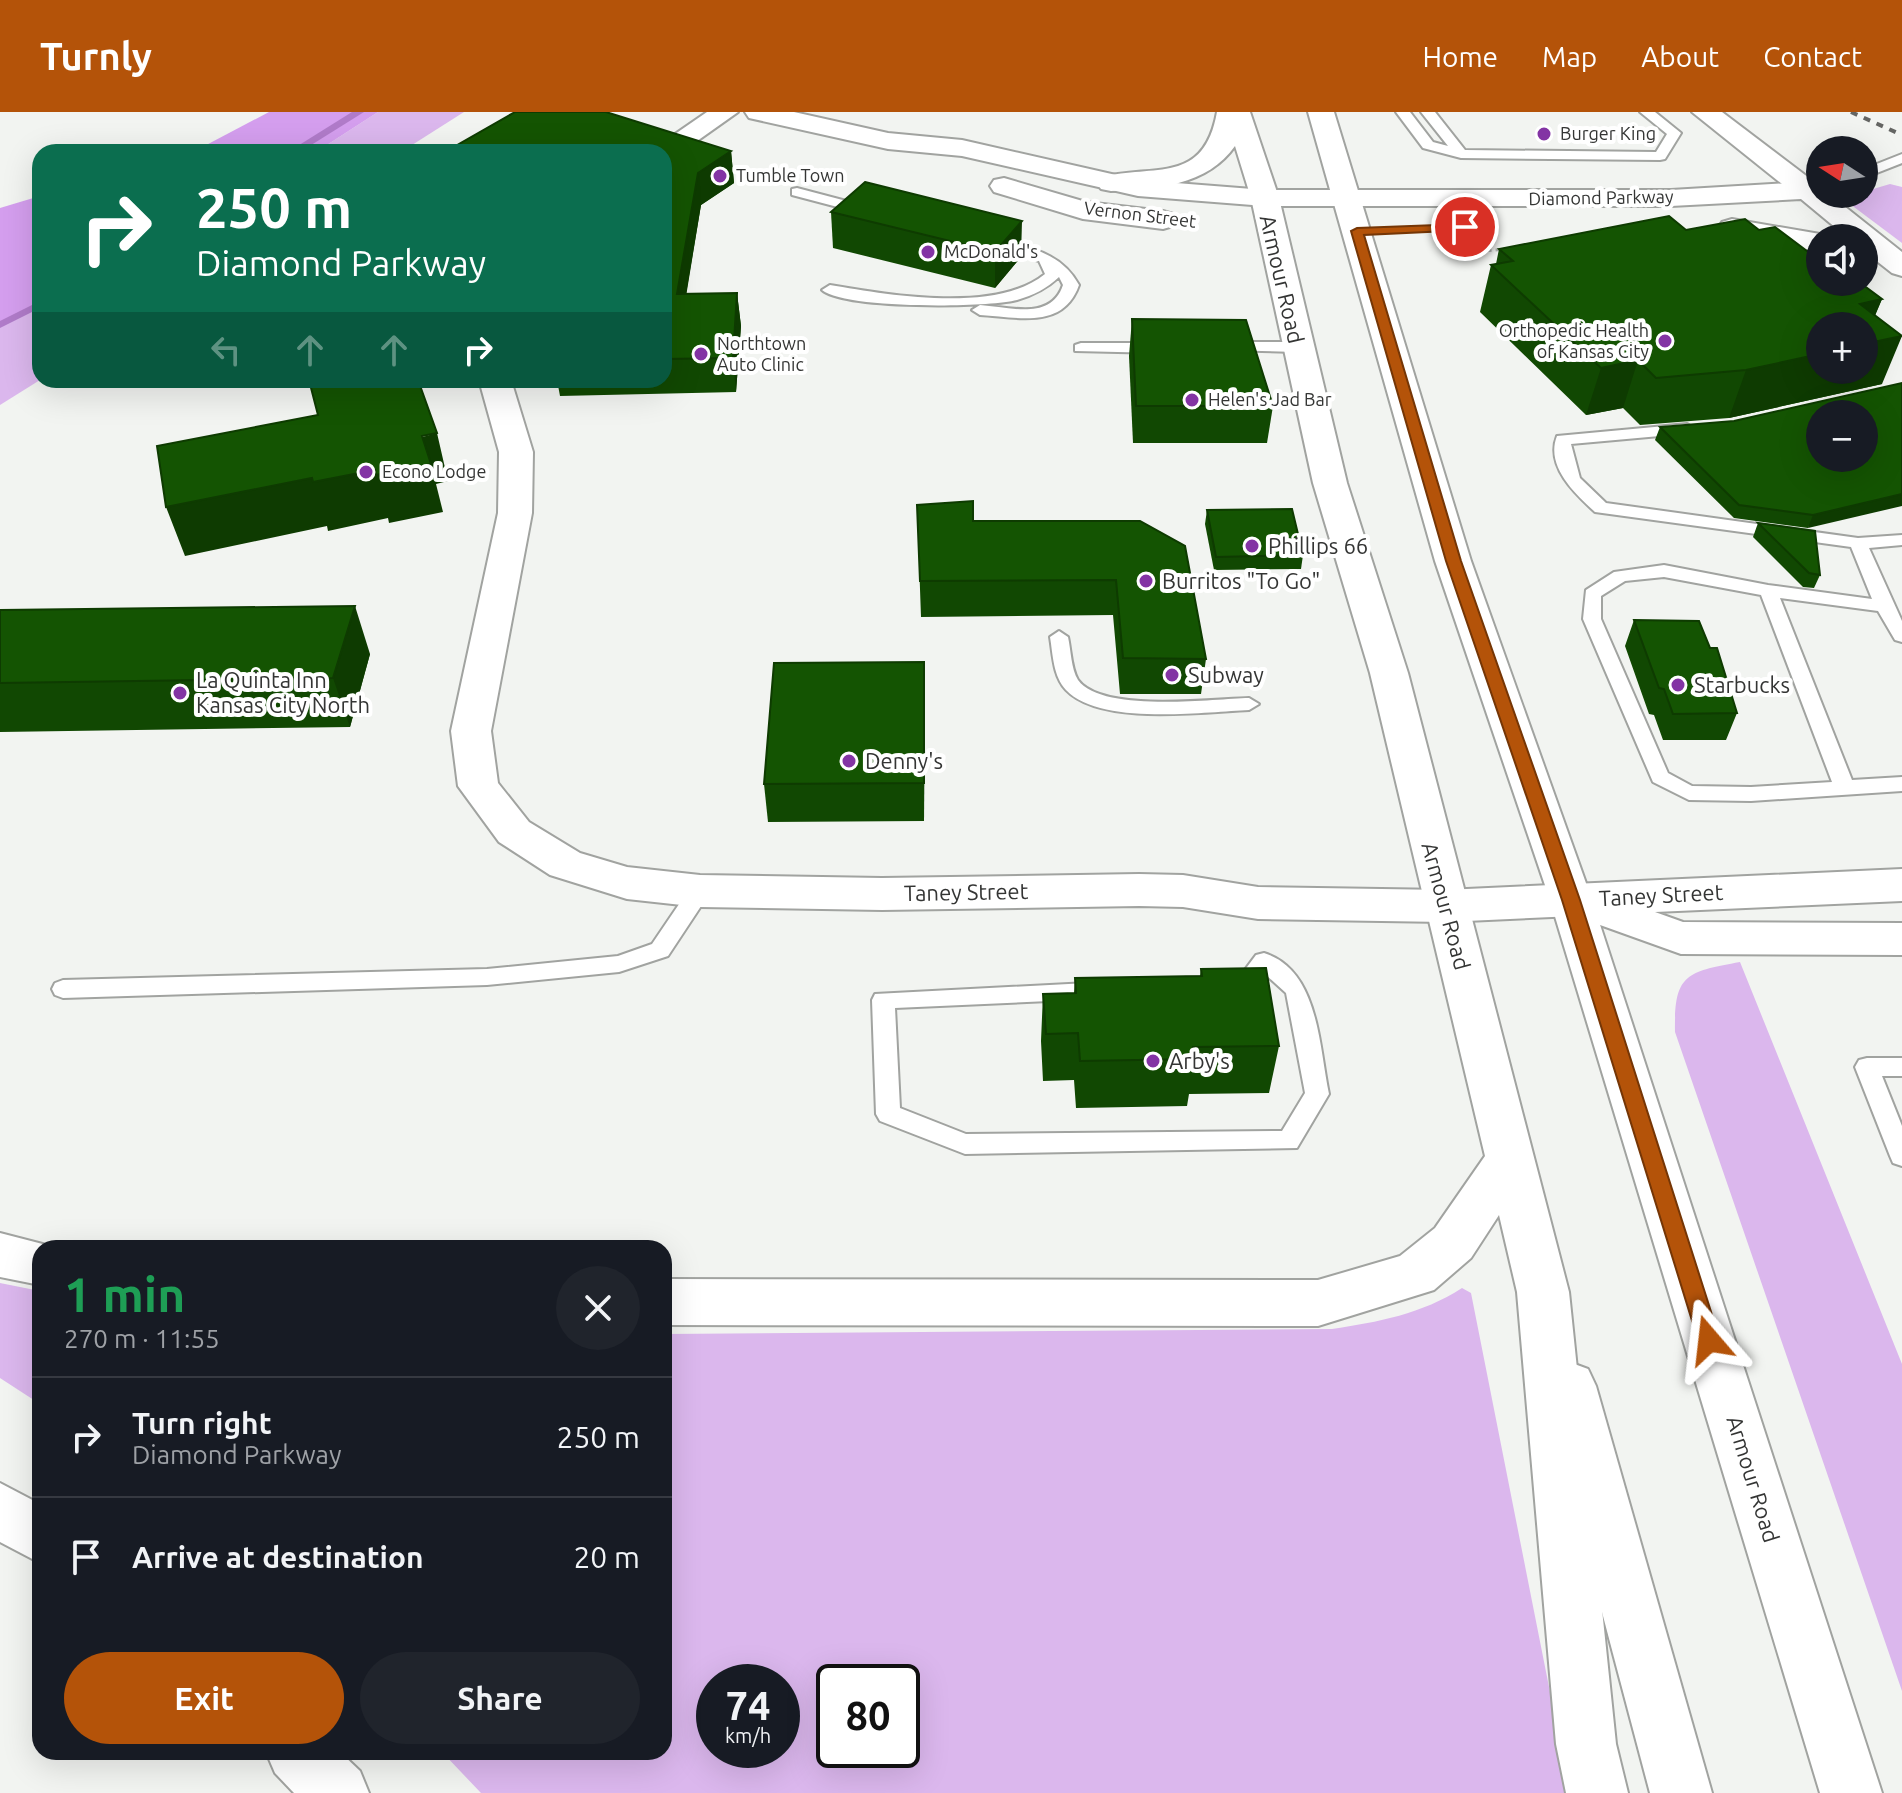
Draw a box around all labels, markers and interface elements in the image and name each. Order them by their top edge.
text: Turnly [40,35,152,77]
text: Home [1423,41,1498,72]
text: Map [1542,41,1597,72]
text: About [1641,41,1719,72]
text: Contact [1763,41,1862,72]
place label: Burger King [1560,123,1656,143]
marker: Burger King [1535,125,1553,143]
north arrow [1806,136,1878,208]
map controls [1806,136,1878,472]
place label: Tumble Town [736,165,845,185]
marker: Tumble Town [711,167,729,185]
icon: right [64,176,168,280]
text: 250 m [196,176,352,239]
street label: Diamond Parkway [1528,186,1674,208]
pin [1431,193,1499,261]
street label: Vernon Street [1083,197,1197,231]
icon: arrive [1443,205,1487,249]
street label: Armour Road [1256,212,1309,346]
button: sound [1806,224,1878,296]
place label: McDonald's [944,241,1038,261]
text: Diamond Parkway [196,242,486,283]
marker: McDonald's [919,243,937,261]
button: + [1806,312,1878,384]
place label: Orthopedic Health of Kansas City [1499,320,1649,361]
icon: left [204,328,248,372]
icon: ahead [288,328,332,372]
icon: ahead [372,328,416,372]
icon: right [456,328,500,372]
marker: Orthopedic Health of Kansas City [1656,332,1674,350]
place label: Northtown Auto Clinic [717,333,806,374]
marker: Northtown Auto Clinic [692,345,710,363]
place label: Helen's Jad Bar [1208,389,1332,409]
marker: Helen's Jad Bar [1183,391,1201,409]
button: − [1806,400,1878,472]
place label: Econo Lodge [382,461,486,481]
marker: Econo Lodge [357,463,375,481]
place label: Phillips 66 [1268,533,1368,558]
marker: Phillips 66 [1243,537,1261,555]
place label: Burritos "To Go" [1162,568,1320,593]
marker: Burritos "To Go" [1137,572,1155,590]
place label: Subway [1188,662,1264,687]
marker: Subway [1163,666,1181,684]
place label: La Quinta Inn Kansas City North [196,667,370,717]
place label: Starbucks [1694,672,1790,697]
marker: Starbucks [1669,676,1687,694]
marker: La Quinta Inn Kansas City North [171,684,189,702]
place label: Denny's [865,748,943,773]
marker: Denny's [840,752,858,770]
street label: Armour Road [1417,839,1476,972]
street label: Taney Street [904,878,1029,905]
street label: Taney Street [1598,879,1724,910]
place label: Arby's [1169,1048,1230,1073]
marker: Arby's [1144,1052,1162,1070]
button: close [556,1266,640,1350]
text: 1 min [64,1267,185,1321]
position arrow [1667,1298,1751,1382]
text: 270 m · 11:55 [64,1324,220,1353]
text: Turn right [132,1406,272,1440]
street label: Armour Road [1722,1412,1785,1545]
icon: right [64,1415,108,1459]
text: 250 m [556,1420,640,1454]
text: Diamond Parkway [132,1440,341,1469]
icon: arrive [64,1535,108,1579]
text: Arrive at destination [132,1540,424,1574]
text: 20 m [573,1540,640,1574]
button: Exit [64,1652,344,1744]
button: Share [360,1652,640,1744]
speed limit sign: 80 [816,1664,920,1768]
text: 74 [725,1683,771,1728]
text: km/h [725,1724,771,1747]

